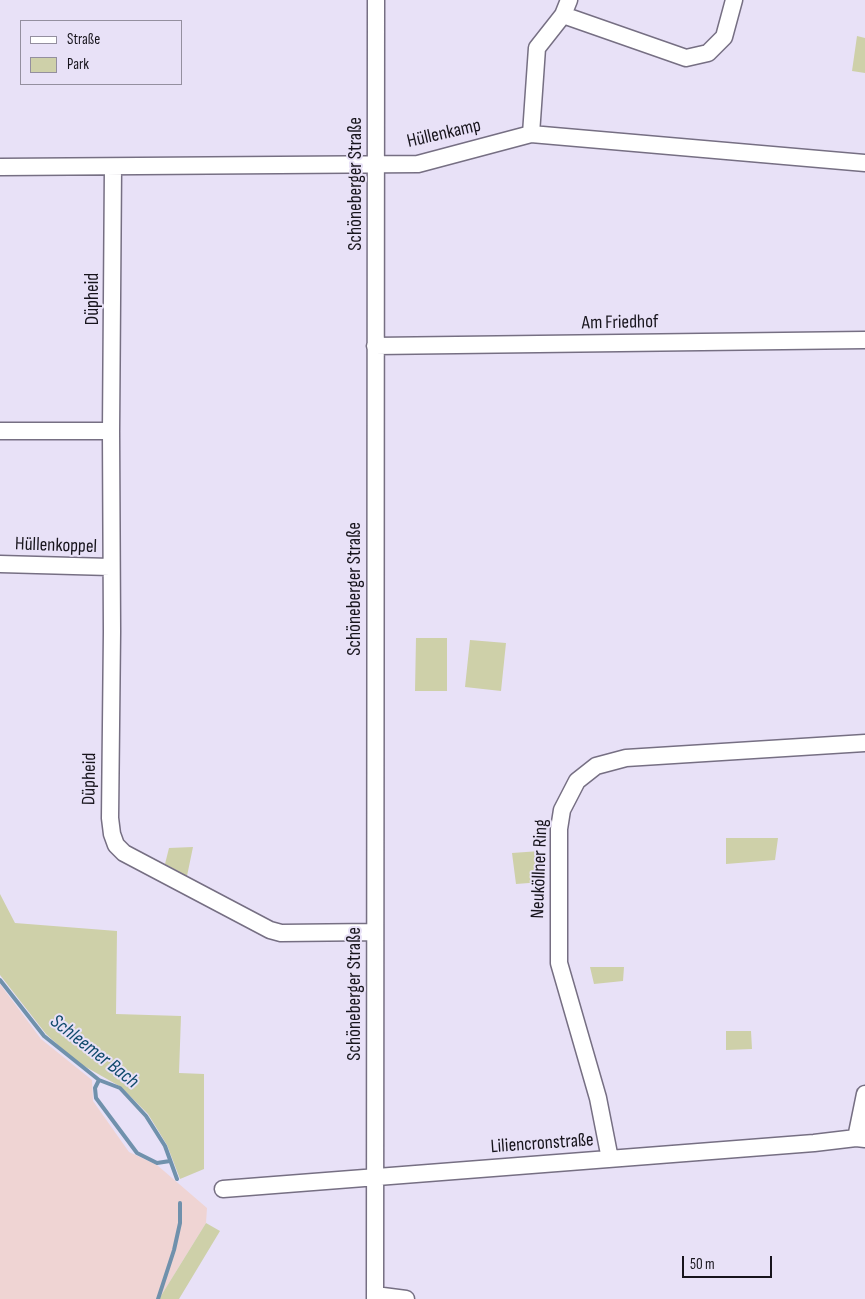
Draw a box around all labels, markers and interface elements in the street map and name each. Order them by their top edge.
legend [20,20,182,85]
text: Straße [67,30,100,49]
text: Park [67,55,89,74]
street label: Hüllenkamp [405,114,483,154]
street label: Schöneberger Straße [345,117,367,251]
street label: Düpheid [82,273,104,325]
street label: Am Friedhof [581,311,659,335]
street label: Schöneberger Straße [344,522,366,656]
street label: Hüllenkoppel [15,533,97,559]
street label: Düpheid [78,753,102,805]
street label: Neuköllner Ring [527,819,553,919]
street label: Schöneberger Straße [344,927,366,1061]
water label: Schleemer Bach [45,1010,143,1094]
street label: Liliencronstraße [490,1129,594,1159]
scale bar [685,1246,775,1278]
text: 50 m [690,1255,715,1274]

